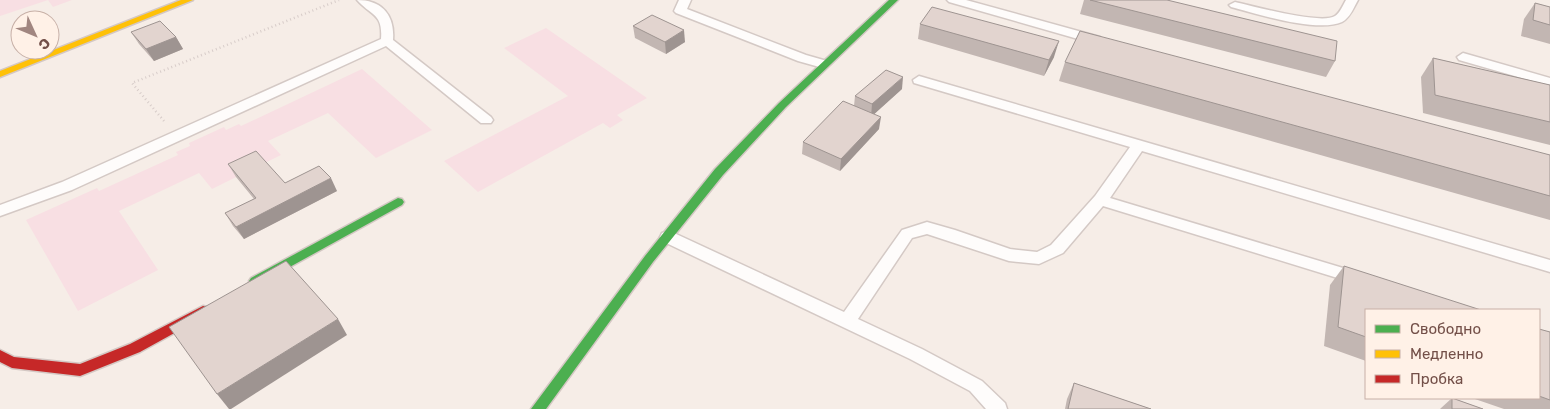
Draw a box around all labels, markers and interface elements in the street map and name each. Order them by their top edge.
north arrow [10,10,60,60]
text: С [34,34,54,53]
legend [1365,309,1540,399]
text: Свободно [1410,320,1481,338]
text: Медленно [1410,345,1483,363]
text: Пробка [1410,370,1463,388]

